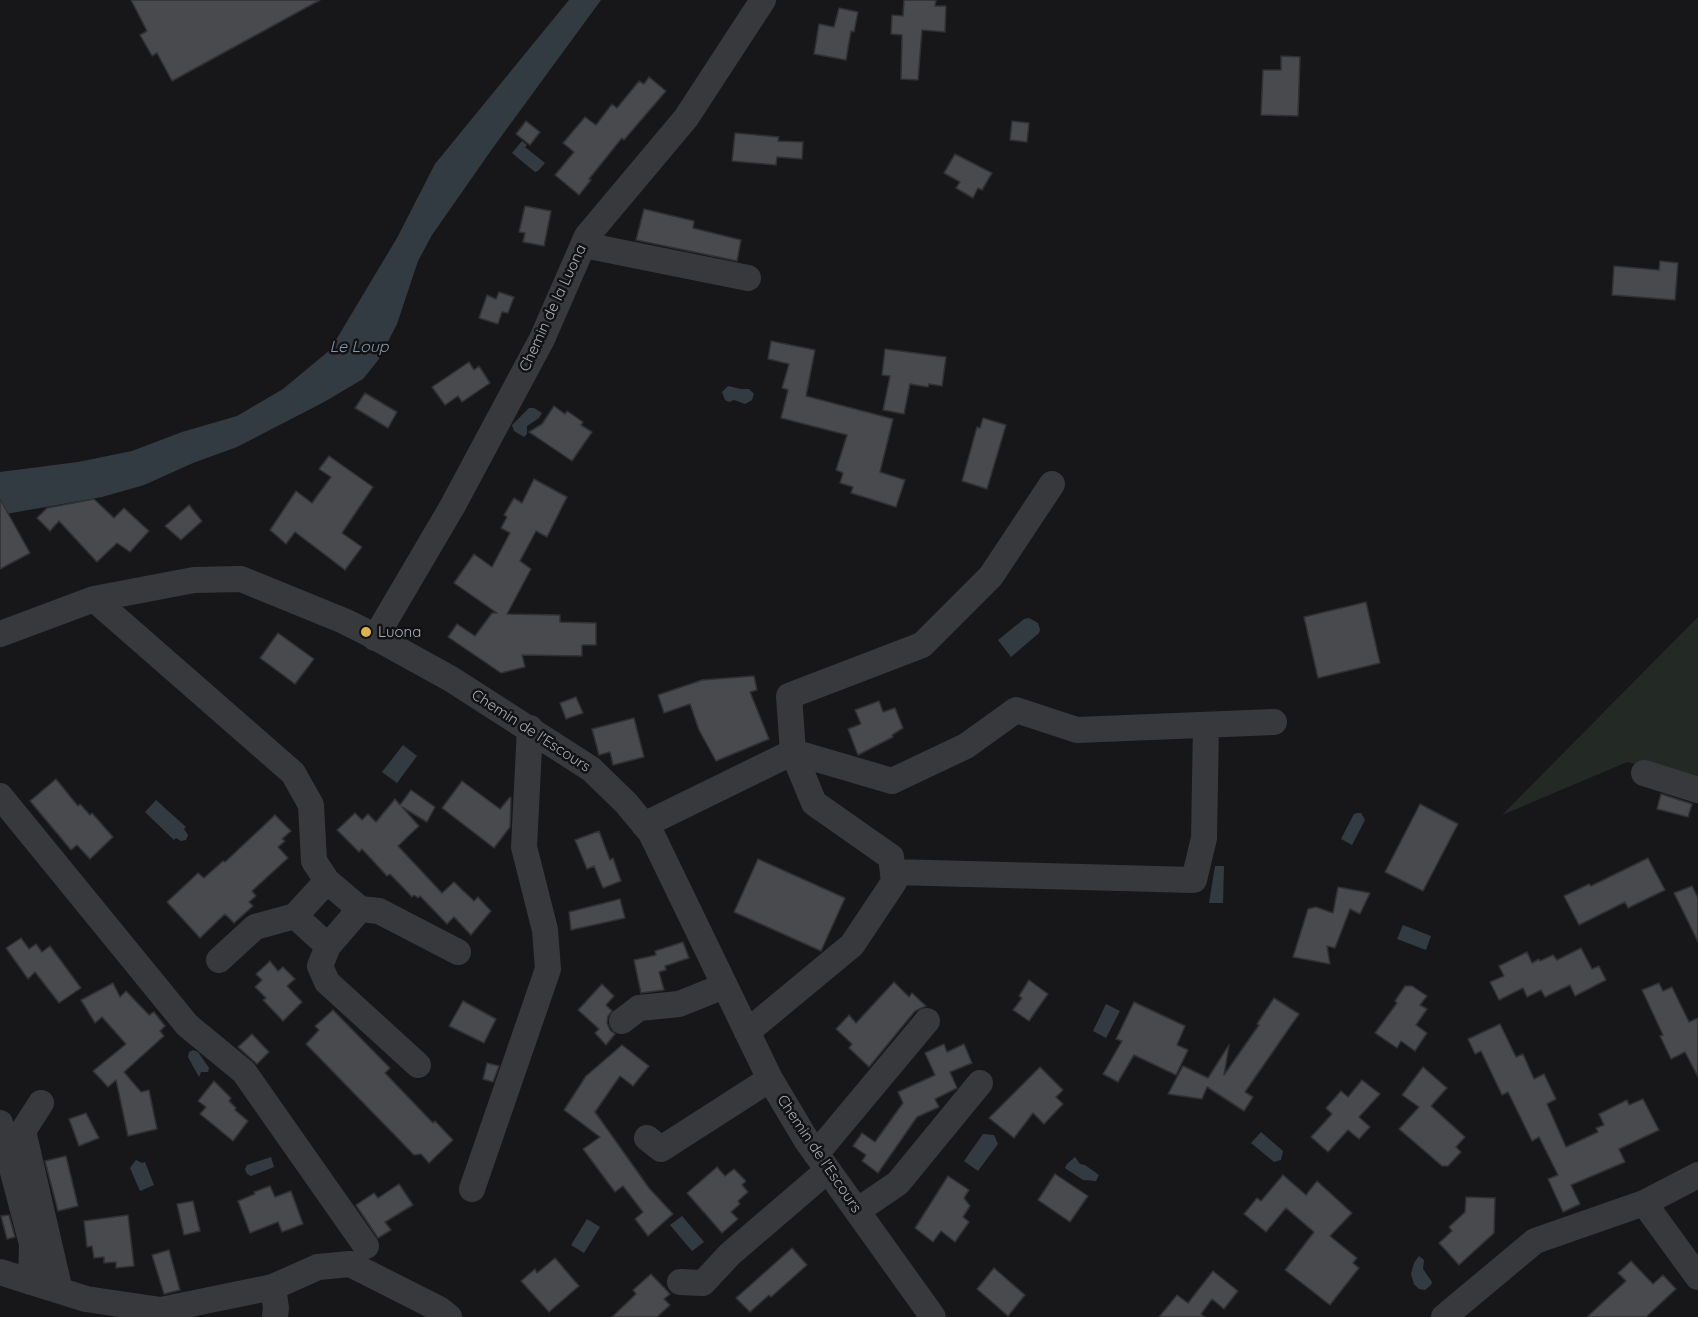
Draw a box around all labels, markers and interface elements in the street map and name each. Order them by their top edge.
street label: Chemin de la Luona [516,242,590,374]
water label: Le Loup [330,337,388,357]
place label: Luona [378,623,421,641]
marker: Luona [359,625,373,639]
street label: Chemin de l'Escours [468,686,594,776]
street label: Chemin de l'Escours [773,1092,865,1216]

